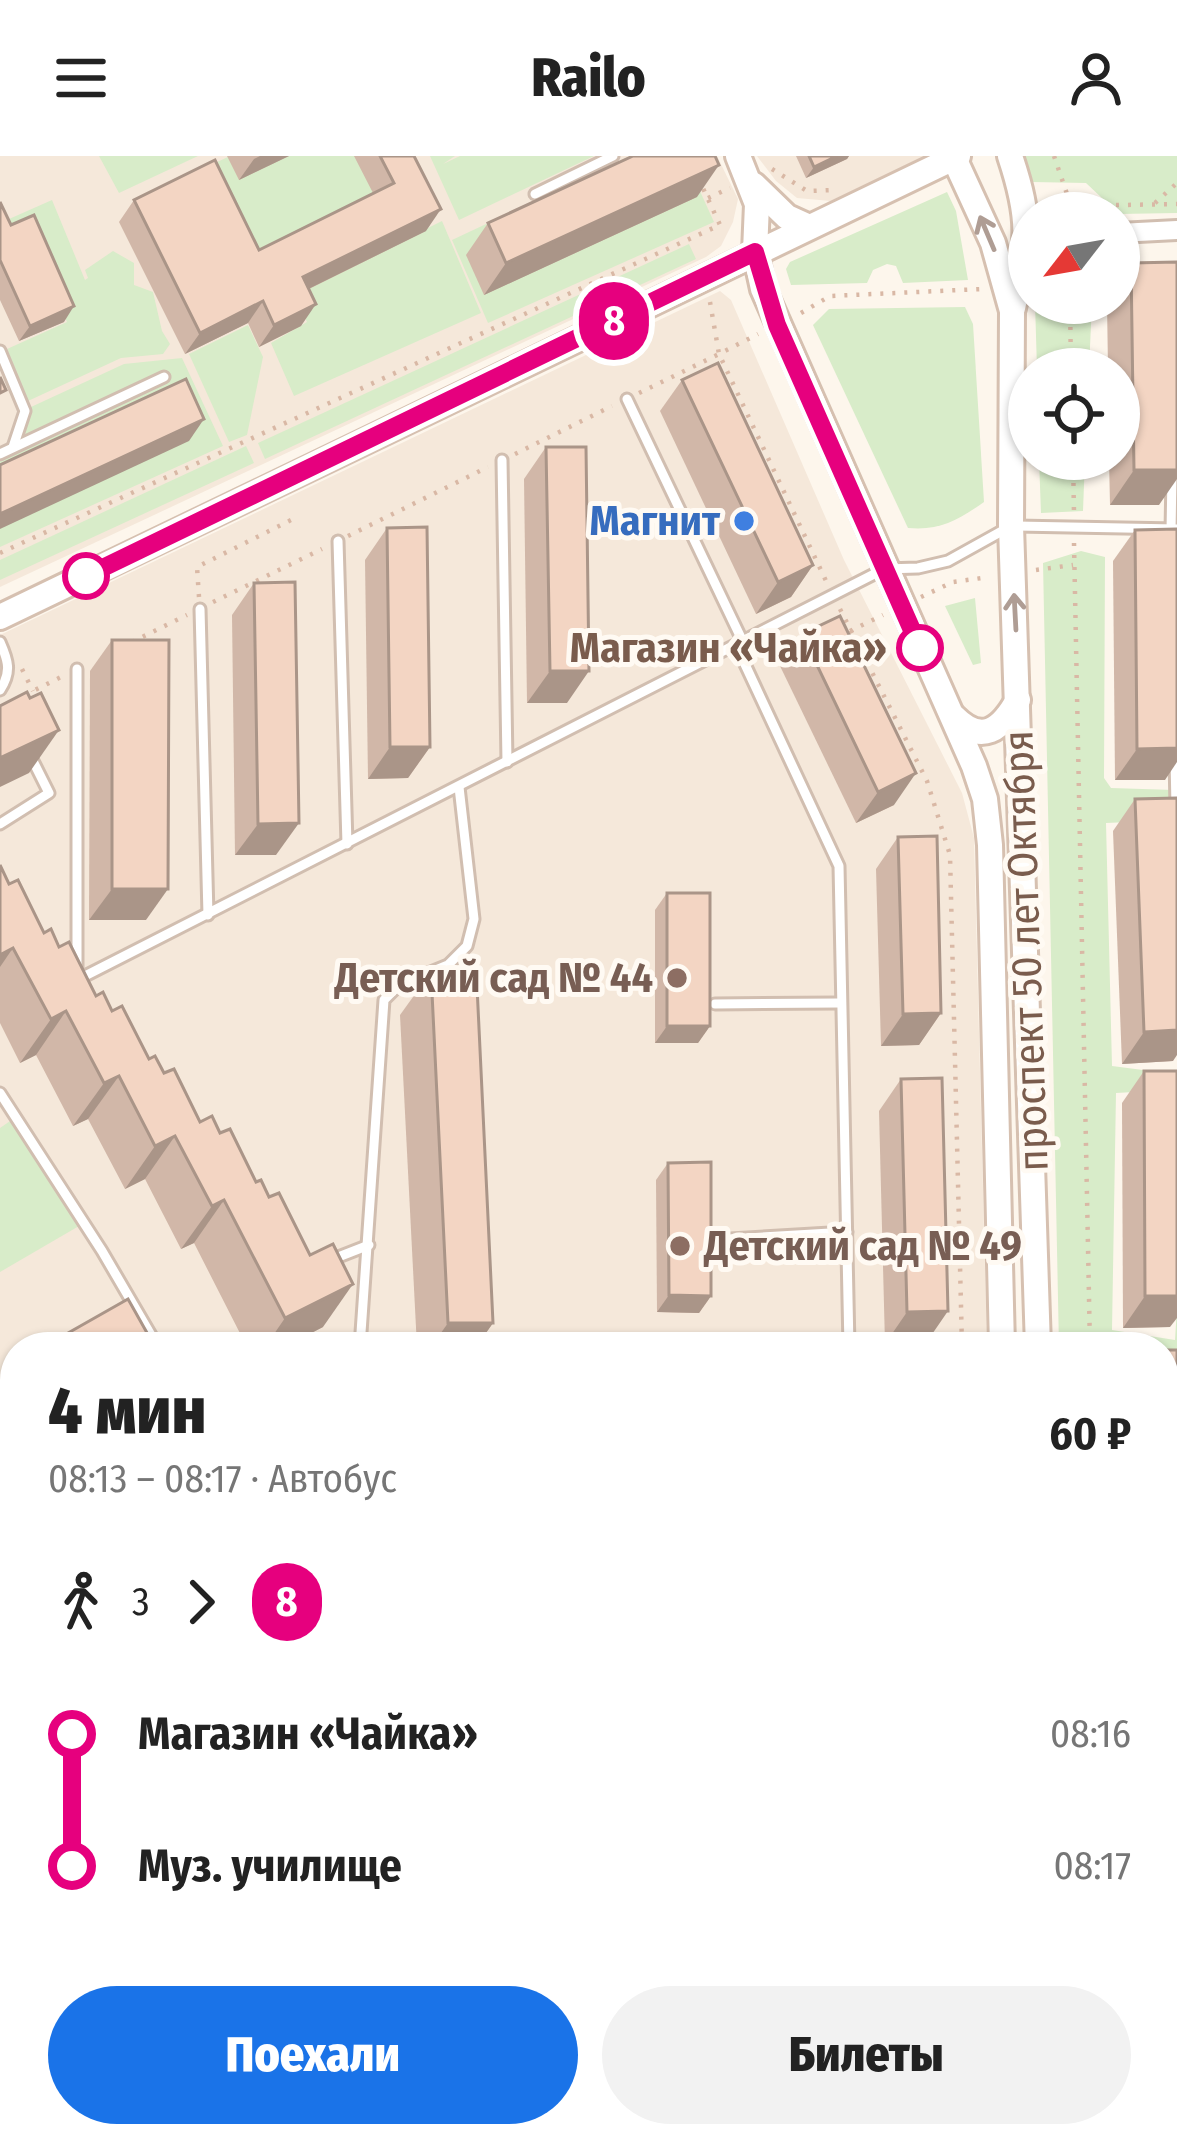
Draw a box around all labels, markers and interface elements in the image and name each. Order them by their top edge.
icon: menu [48,45,114,111]
icon: person [1063,45,1129,111]
text: Railo [531,46,646,110]
north arrow [1008,192,1140,324]
map controls [1008,192,1140,480]
one-way arrow [975,215,997,251]
line badge: 8 [575,282,653,360]
text: 8 [603,296,625,346]
button: locate [1008,348,1140,480]
place label: Магнит [590,496,721,546]
marker: Магнит [731,508,757,534]
unlabelled marker [64,554,108,598]
one-way arrow [1003,593,1026,632]
place label: Магазин «Чайка» [570,623,887,673]
marker: Магазин «Чайка» [898,626,942,670]
street label: проспект 50 лет Октября [993,730,1059,1172]
place label: Детский сад № 44 [334,953,653,1003]
marker: Детский сад № 44 [664,965,690,991]
place label: Детский сад № 49 [703,1221,1022,1271]
marker: Детский сад № 49 [667,1233,693,1259]
text: 4 мин [48,1371,207,1450]
text: 60 ₽ [1049,1407,1131,1461]
text: 08:13 – 08:17 · Автобус [48,1456,397,1502]
icon: walk [48,1569,114,1635]
icon: forward [168,1569,234,1635]
text: 8 [276,1577,298,1627]
text: 3 [132,1579,150,1625]
text: Магазин «Чайка» [138,1707,478,1761]
text: 08:16 [1050,1711,1131,1757]
text: Муз. училище [138,1839,402,1893]
text: 08:17 [1054,1843,1131,1889]
button: Поехали [48,1986,578,2124]
button: Билеты [602,1986,1131,2124]

